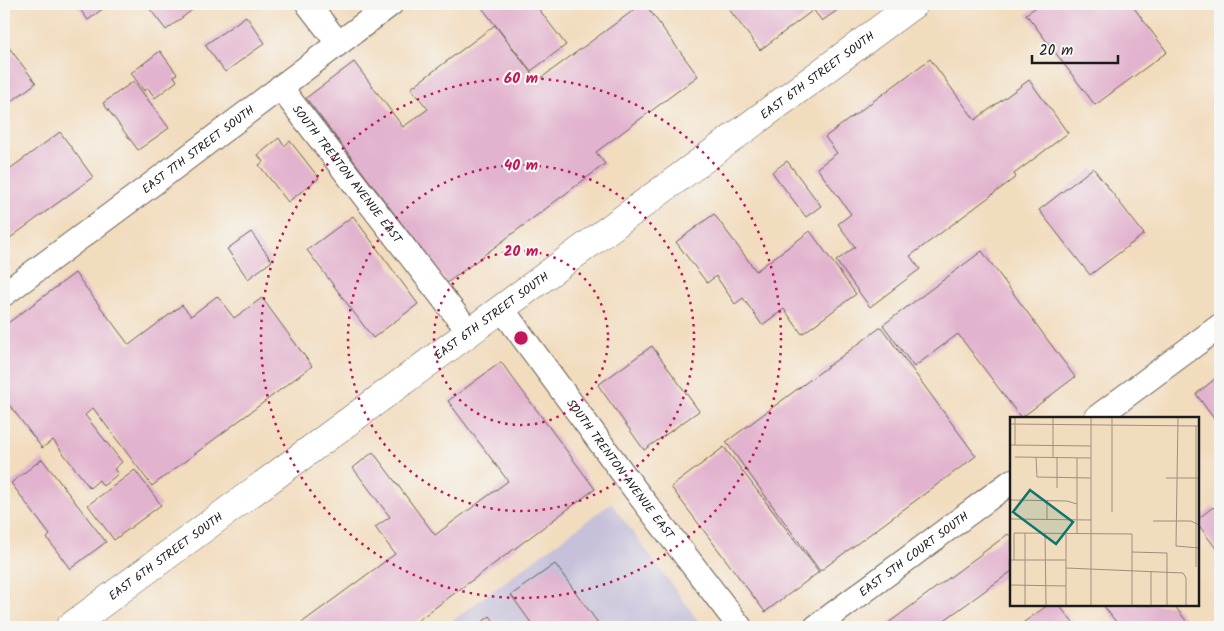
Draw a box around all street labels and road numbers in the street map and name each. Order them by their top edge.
street label: EAST 6TH STREET SOUTH [756,27,879,124]
street label: EAST 7TH STREET SOUTH [138,101,259,198]
street label: SOUTH TRENTON AVENUE EAST [288,101,408,249]
street label: EAST 6TH STREET SOUTH [430,267,553,365]
street label: SOUTH TRENTON AVENUE EAST [562,395,680,544]
street label: EAST 5TH COURT SOUTH [855,507,973,601]
street label: EAST 6TH STREET SOUTH [104,508,227,605]

